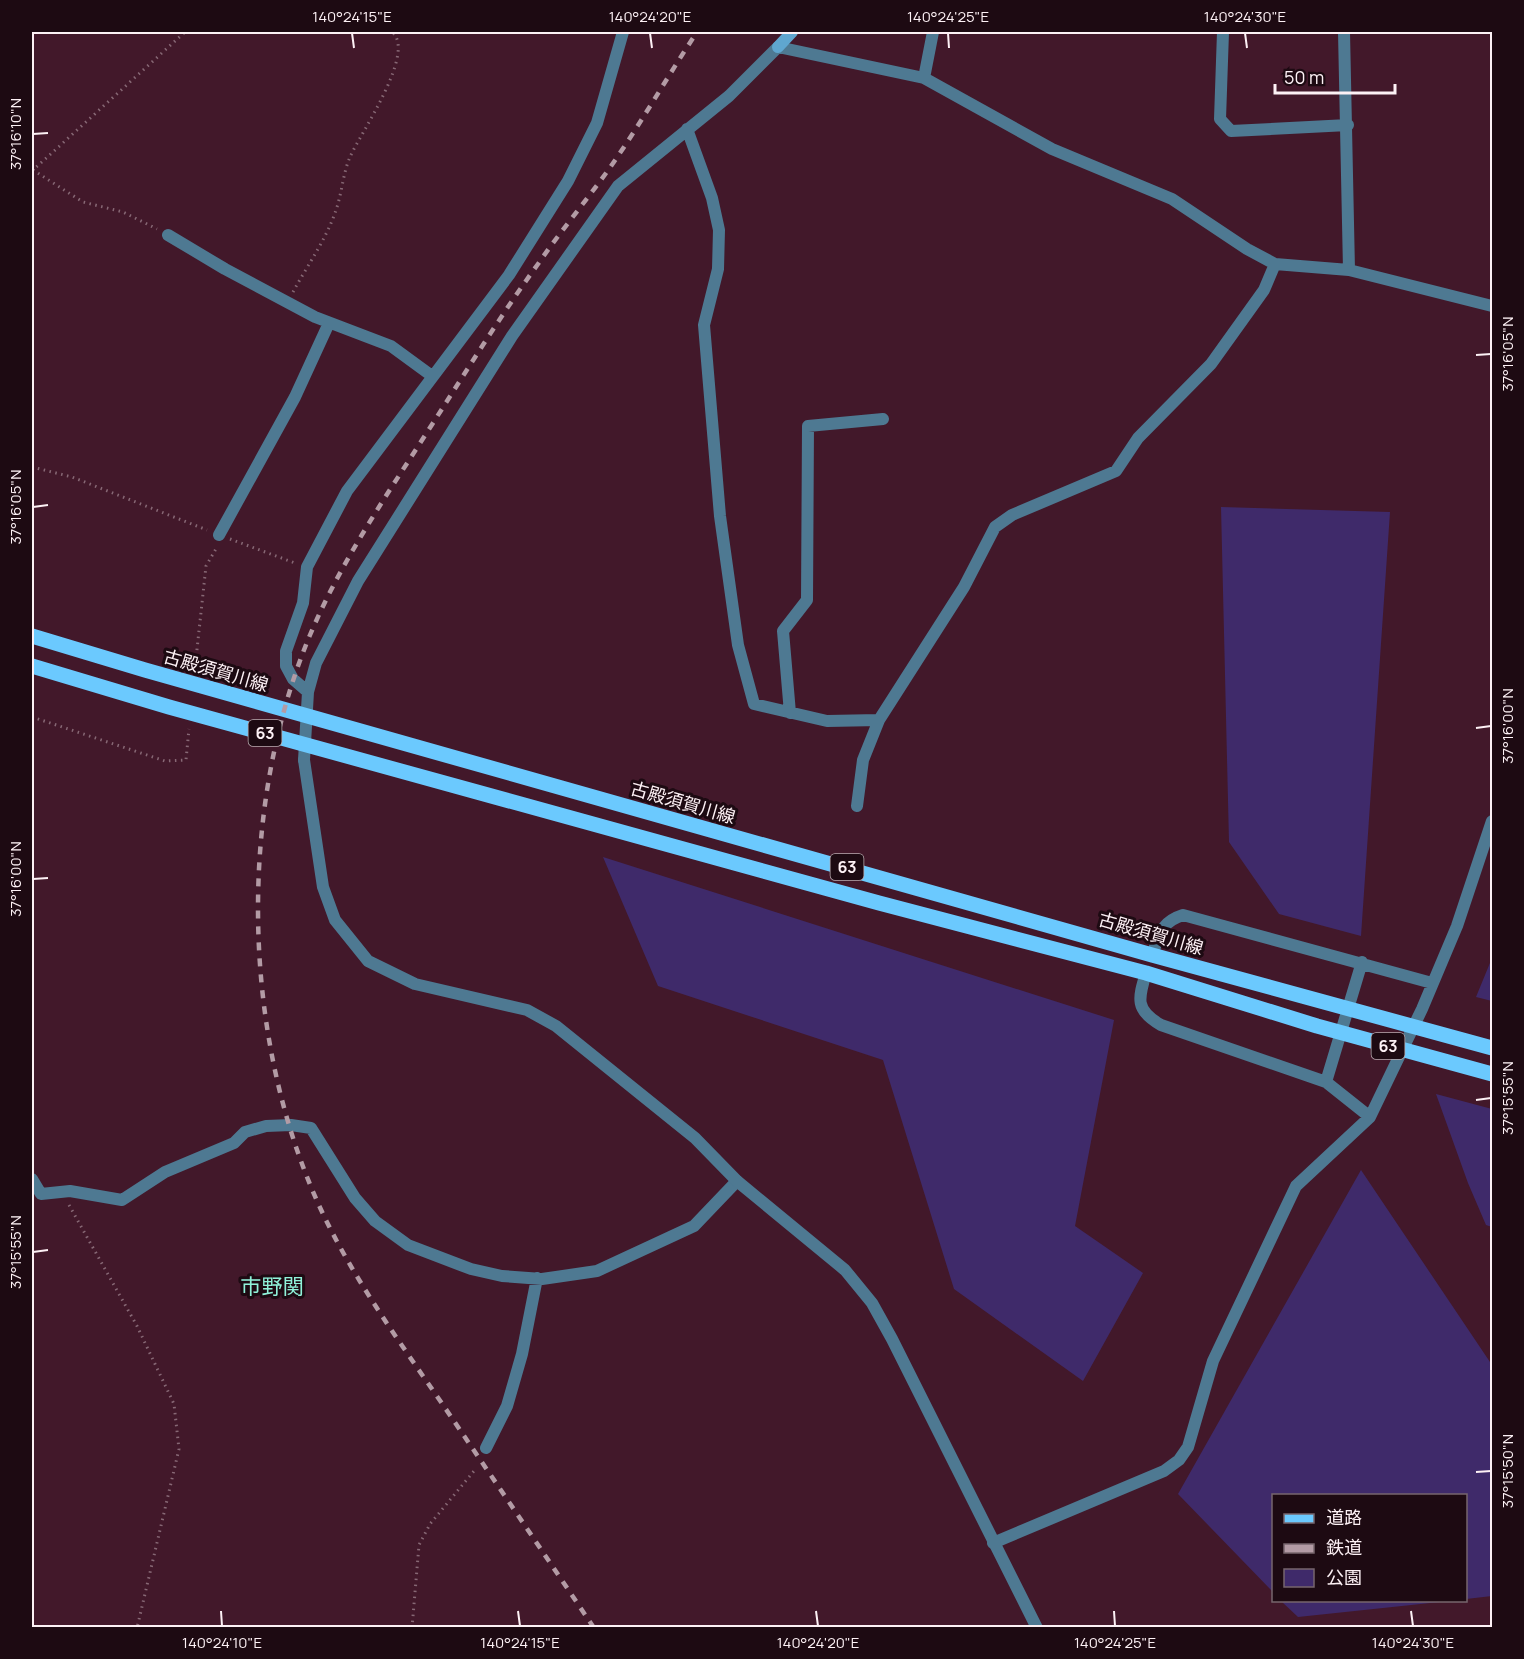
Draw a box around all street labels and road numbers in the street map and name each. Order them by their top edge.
street label: 古殿須賀川線 [161,644,271,696]
road number: 63 [248,720,282,746]
street label: 古殿須賀川線 [628,776,738,828]
road number: 63 [830,854,864,880]
street label: 古殿須賀川線 [1096,907,1206,959]
road number: 63 [1372,1033,1404,1059]

